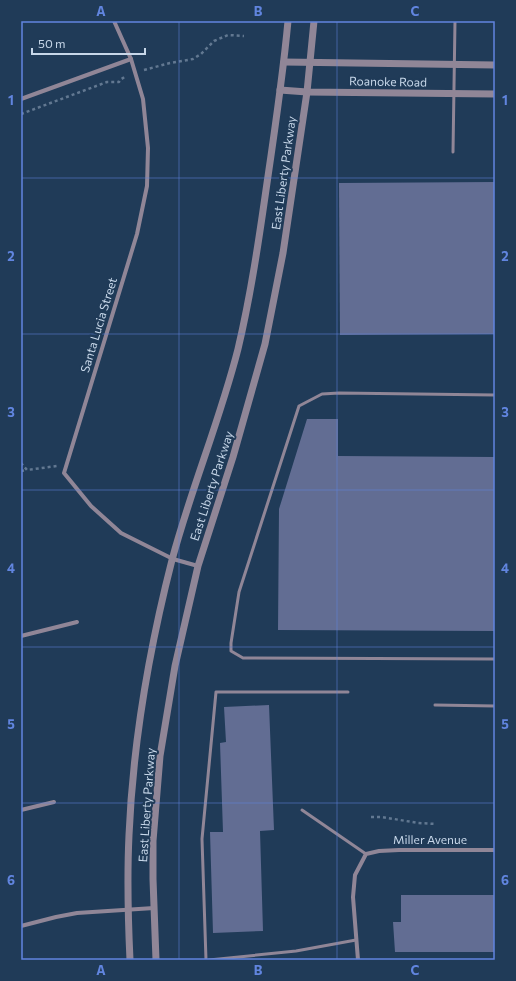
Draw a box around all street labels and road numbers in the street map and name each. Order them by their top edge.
street label: Roanoke Road [349,73,427,89]
street label: East Liberty Parkway [268,115,298,231]
street label: Santa Lucia Street [77,275,119,374]
street label: East Liberty Parkway [187,429,235,542]
street label: East Liberty Parkway [135,747,157,863]
street label: Miller Avenue [393,832,467,846]

